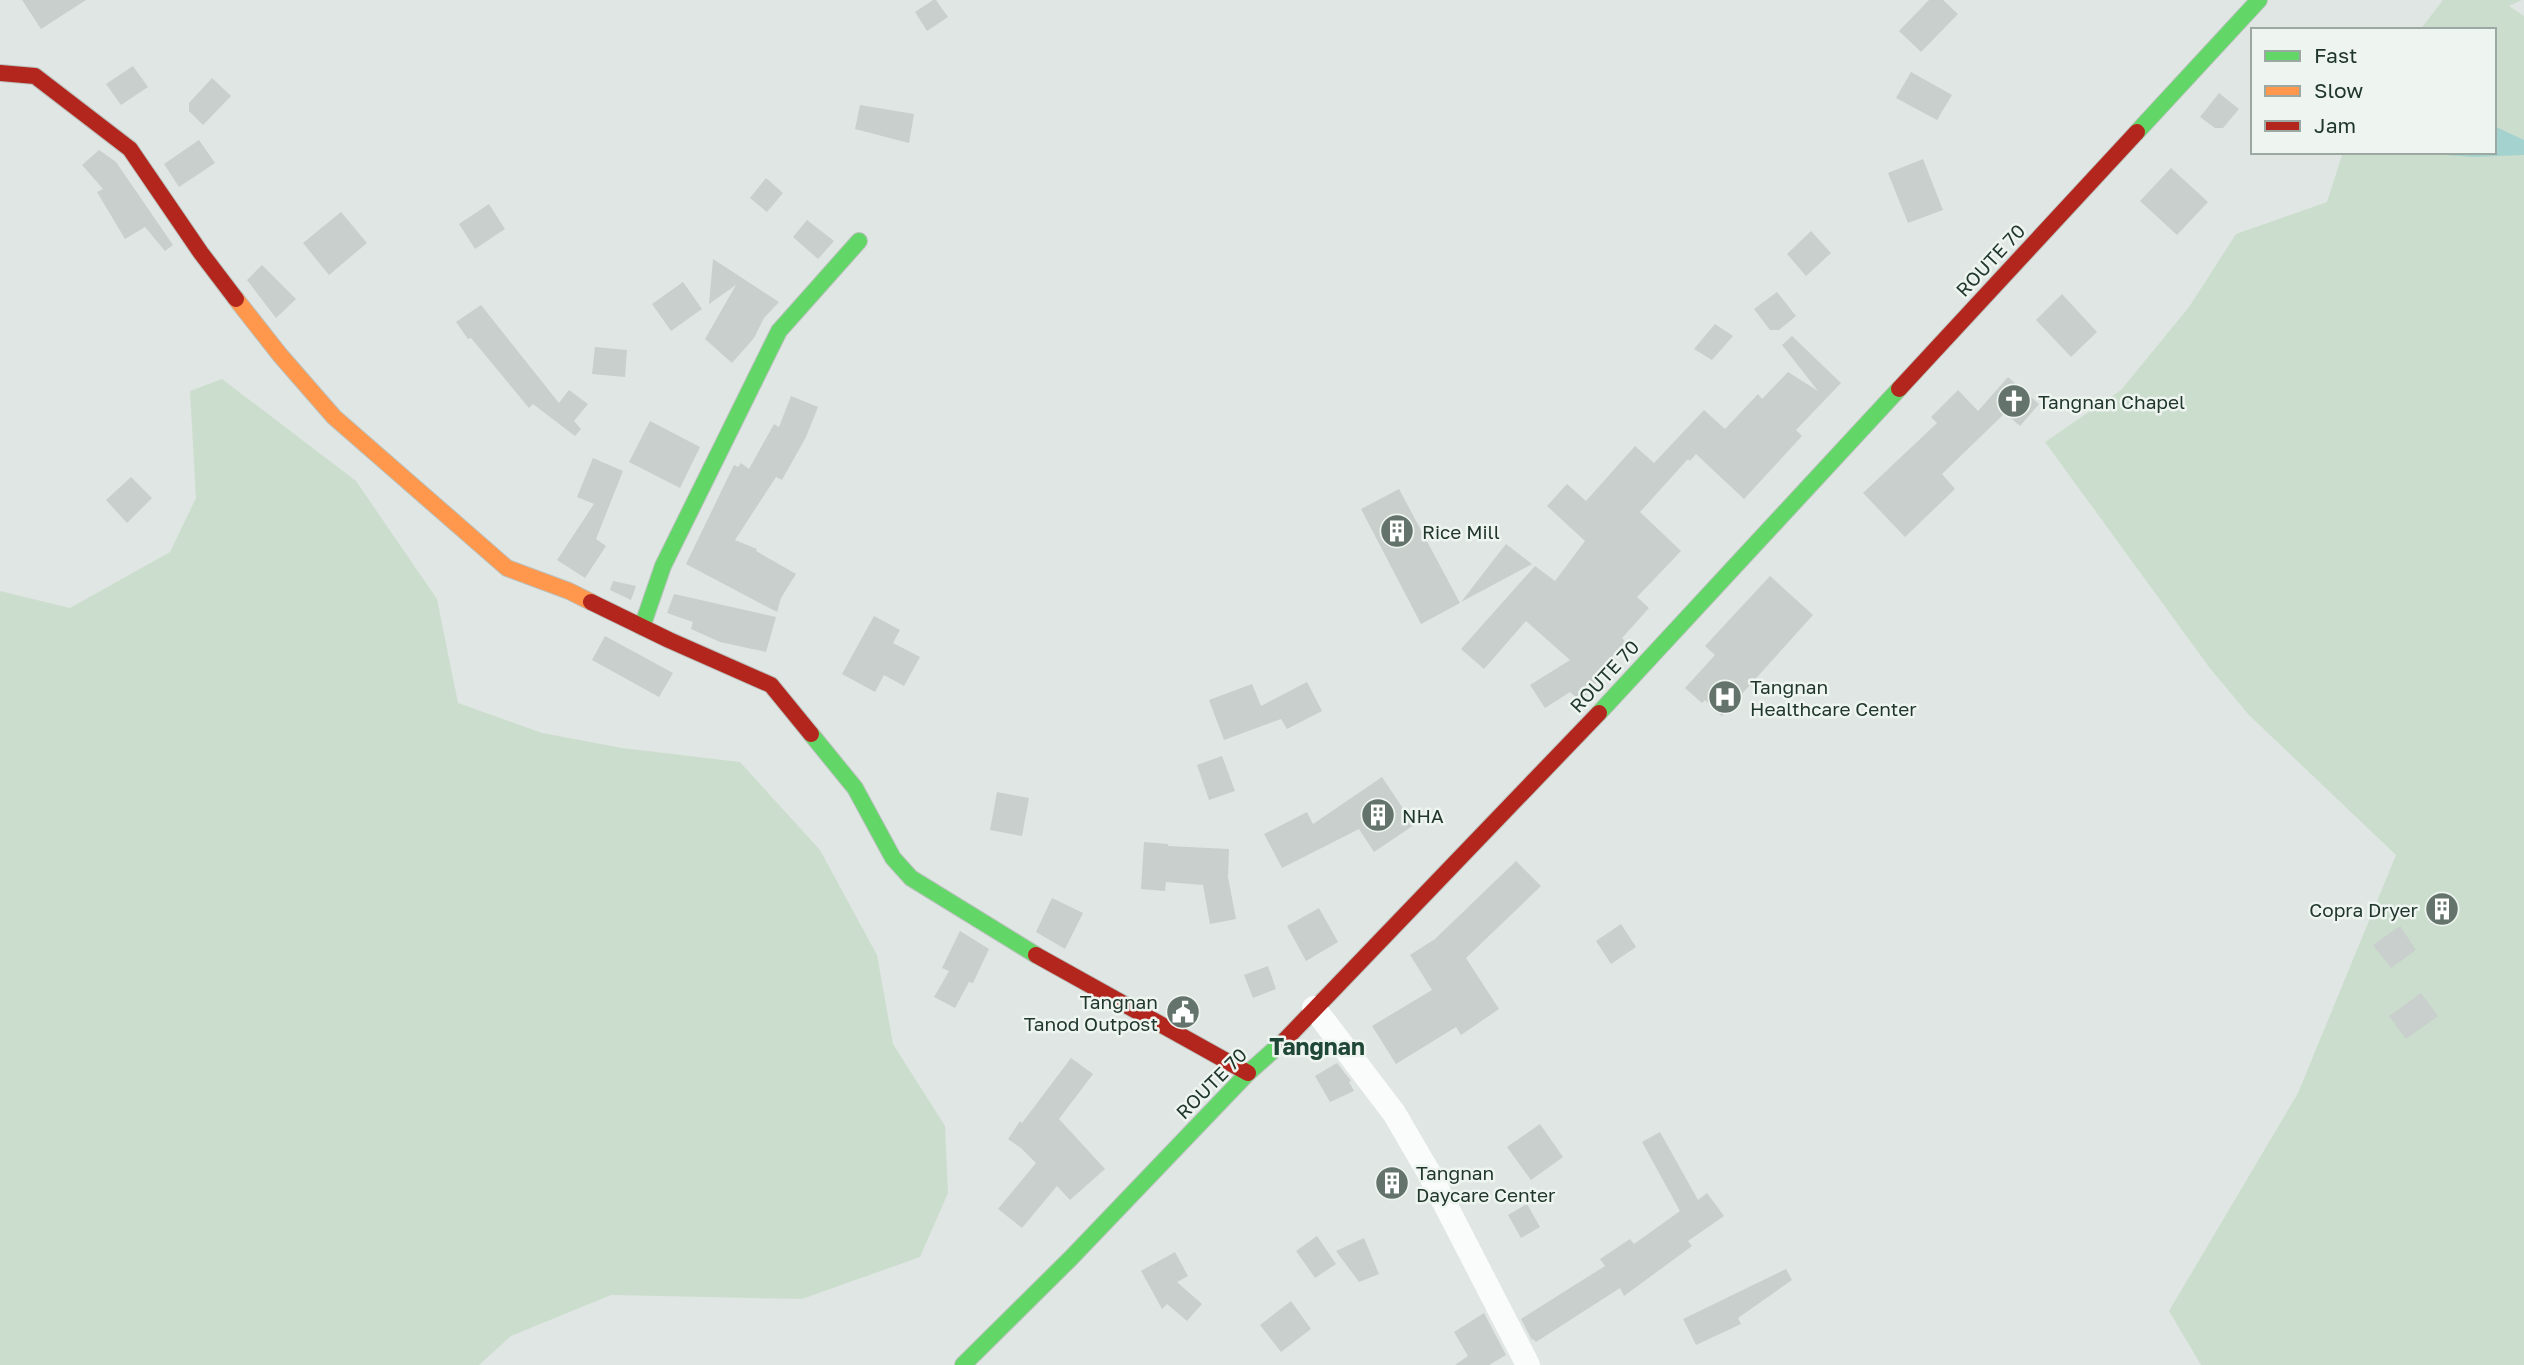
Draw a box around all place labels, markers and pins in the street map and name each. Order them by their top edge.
church icon: Tangnan Chapel [1995,382,2033,420]
place label: Tangnan Chapel [2038,390,2185,413]
building icon: Rice Mill [1378,512,1416,550]
place label: Rice Mill [1422,520,1500,543]
place label: Tangnan Healthcare Center [1750,675,1917,720]
hospital icon: Tangnan Healthcare Center [1706,678,1744,716]
building icon: NHA [1359,796,1397,834]
place label: NHA [1402,804,1444,827]
building icon: Copra Dryer [2423,890,2461,928]
place label: Copra Dryer [2309,898,2419,921]
place label: Tangnan Tanod Outpost [1024,990,1158,1035]
public building icon: Tangnan Tanod Outpost [1164,993,1202,1031]
place label: Tangnan Daycare Center [1416,1161,1556,1206]
building icon: Tangnan Daycare Center [1373,1164,1411,1202]

